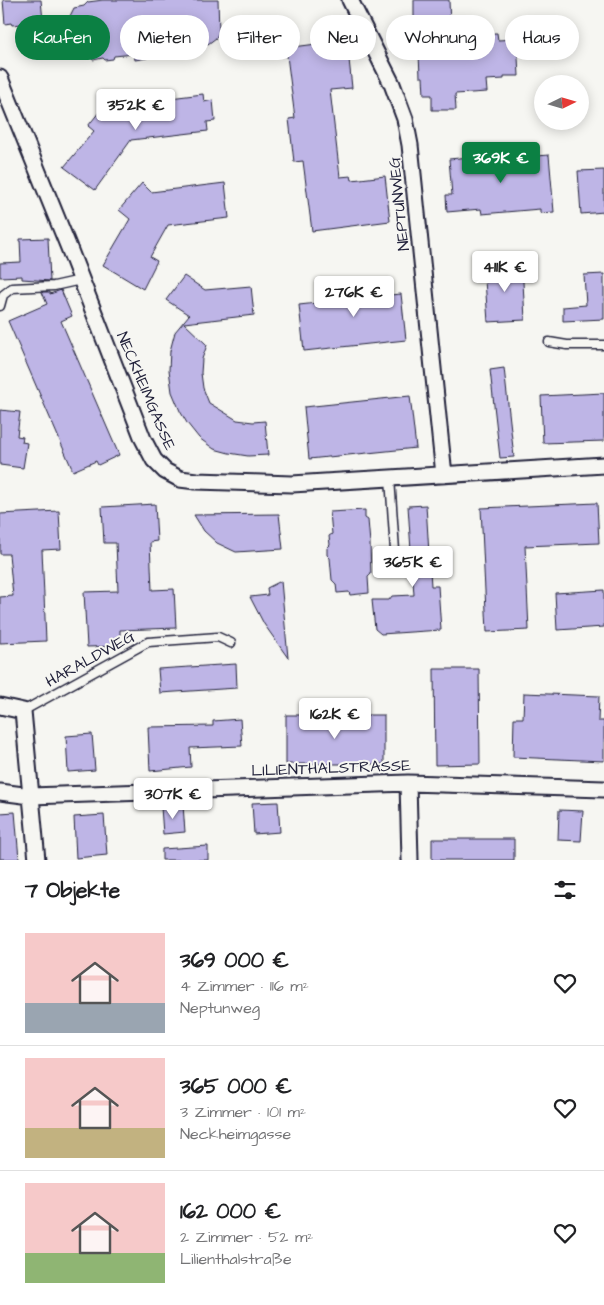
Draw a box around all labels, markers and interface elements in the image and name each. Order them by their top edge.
chip: Kaufen [15,15,110,60]
chip: Mieten [120,15,209,60]
chip: Filter [219,15,300,60]
chip: Neu [310,15,376,60]
chip: Wohnung [386,15,495,60]
chip: Haus [505,15,579,60]
north arrow [534,75,589,130]
map controls [534,75,589,130]
pin: 352K € [95,88,177,131]
text: 352K € [107,94,165,116]
pin: 369K € [460,142,542,184]
text: 369K € [473,147,529,169]
street label: NEPTUNWEG [383,156,415,252]
pin: 411K € [464,250,546,293]
text: 411K € [483,256,527,278]
pin: 276K € [313,276,395,318]
text: 276K € [325,281,383,303]
street label: NECKHEIMGASSE [111,328,181,454]
pin: 365K € [372,546,454,588]
text: 365K € [384,551,442,573]
street label: HARALDWEG [42,625,138,693]
pin: 162K € [294,698,376,740]
text: 162K € [310,703,360,725]
street label: LILIENTHALSTRASSE [251,754,412,782]
pin: 307K € [132,778,214,820]
text: 307K € [145,783,201,805]
text: 7 Objekte [25,876,120,905]
icon: filters [551,876,579,904]
text: 369 000 € [180,946,289,975]
icon: home [65,953,125,1013]
icon: heart [551,969,579,997]
text: 4 Zimmer · 116 m² [180,975,309,997]
text: Neptunweg [180,997,260,1019]
text: 365 000 € [180,1072,292,1101]
icon: home [65,1078,125,1138]
icon: heart [551,1094,579,1122]
text: 3 Zimmer · 101 m² [180,1101,306,1123]
text: Neckheimgasse [180,1123,291,1145]
text: 162 000 € [180,1197,281,1226]
icon: home [65,1203,125,1263]
icon: heart [551,1219,579,1247]
text: 2 Zimmer · 52 m² [180,1226,313,1248]
text: Lilienthalstraße [180,1248,292,1270]

